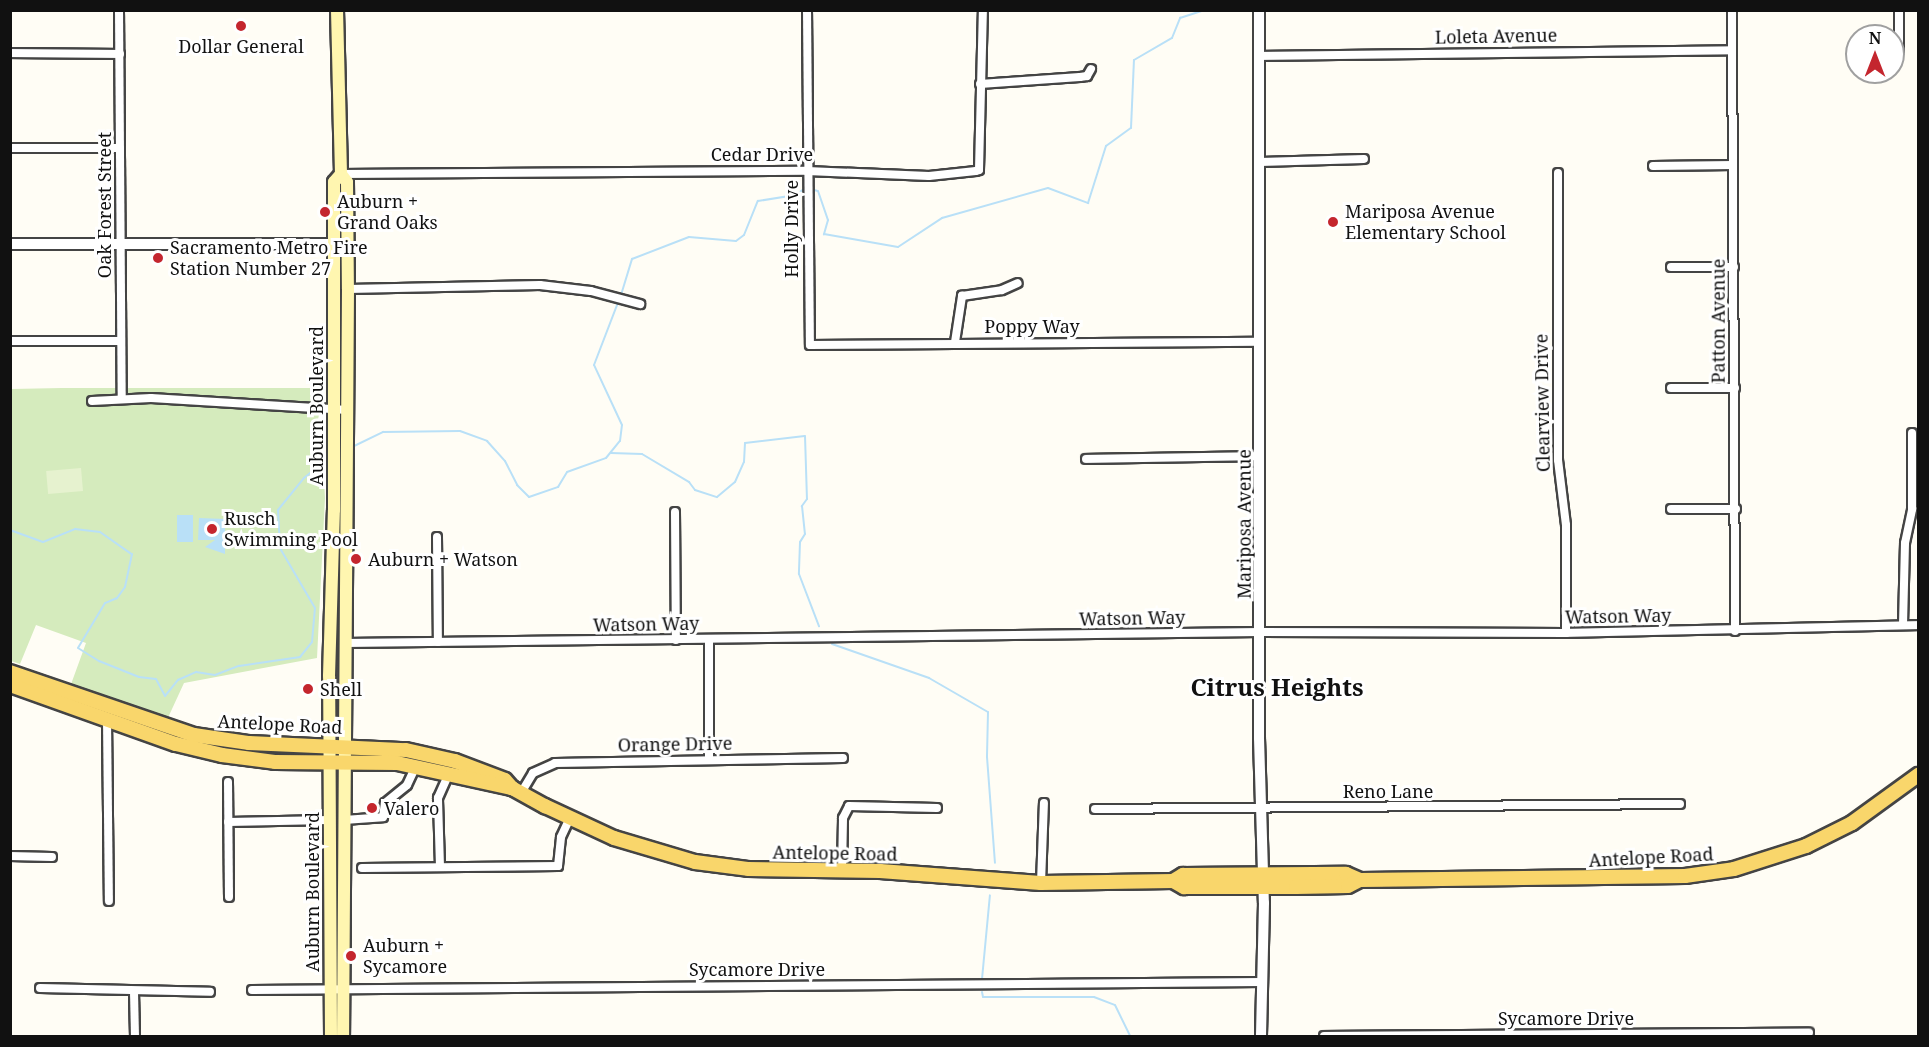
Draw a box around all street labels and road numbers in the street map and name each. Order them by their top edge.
street label: Loleta Avenue [1435,24,1557,48]
street label: Oak Forest Street [93,132,115,278]
street label: Cedar Drive [711,143,813,165]
street label: Holly Drive [780,180,802,278]
street label: Patton Avenue [1707,259,1729,383]
street label: Poppy Way [984,315,1080,337]
street label: Auburn Boulevard [305,326,327,486]
street label: Clearview Drive [1530,334,1554,472]
street label: Mariposa Avenue [1233,449,1255,599]
street label: Watson Way [1565,604,1671,628]
street label: Watson Way [1079,606,1185,630]
street label: Watson Way [593,612,699,636]
street label: Antelope Road [217,710,343,738]
street label: Orange Drive [618,732,732,756]
street label: Reno Lane [1343,780,1433,802]
street label: Auburn Boulevard [301,812,323,972]
street label: Antelope Road [772,841,898,865]
street label: Antelope Road [1588,843,1714,871]
street label: Sycamore Drive [689,958,825,980]
street label: Sycamore Drive [1498,1007,1634,1029]

